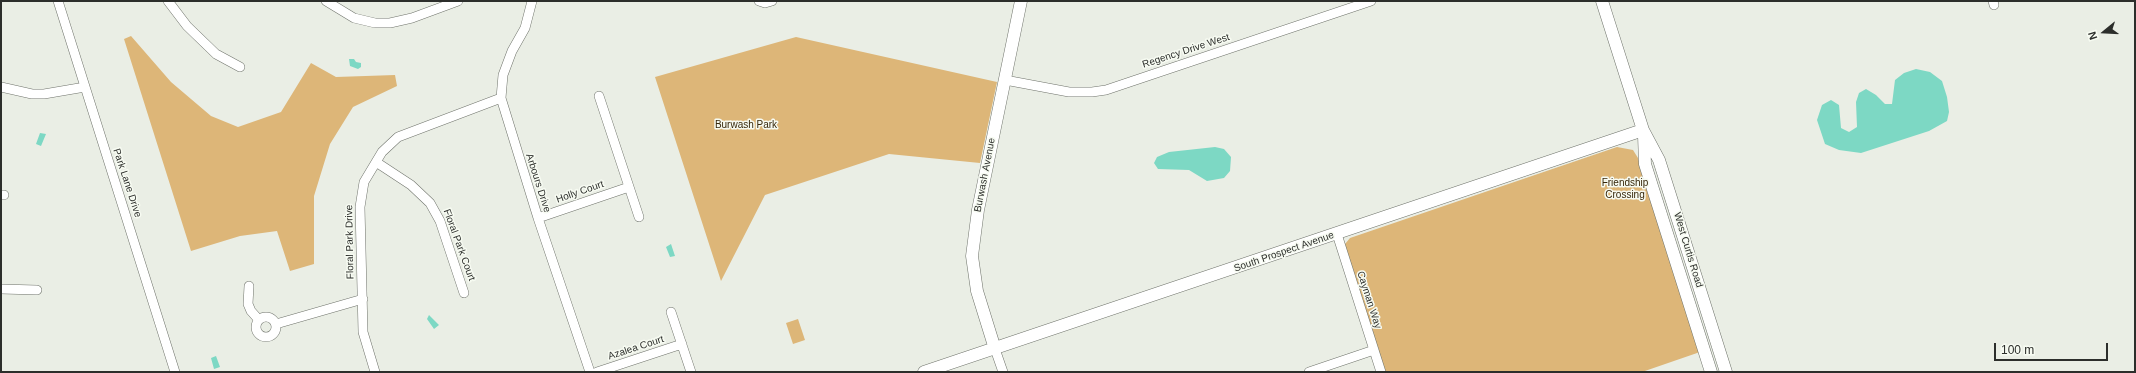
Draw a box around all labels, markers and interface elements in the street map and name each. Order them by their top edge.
north arrow [2084,12,2124,52]
text: N [2086,30,2100,41]
street label: Regency Drive West [1141,31,1231,71]
park label: Burwash Park [715,119,777,131]
street label: Burwash Avenue [972,137,998,213]
street label: Park Lane Drive [110,147,144,219]
street label: Arbours Drive [523,152,553,214]
park label: Friendship Crossing [1602,177,1648,200]
street label: Holly Court [555,178,605,206]
street label: Floral Park Drive [343,205,357,279]
street label: Floral Park Court [440,207,478,283]
street label: West Curtis Road [1671,211,1705,289]
street label: South Prospect Avenue [1232,229,1336,275]
street label: Cayman Way [1354,270,1384,330]
street label: Azalea Court [607,333,665,363]
scale bar [1996,335,2110,361]
text: 100 m [2001,343,2034,357]

